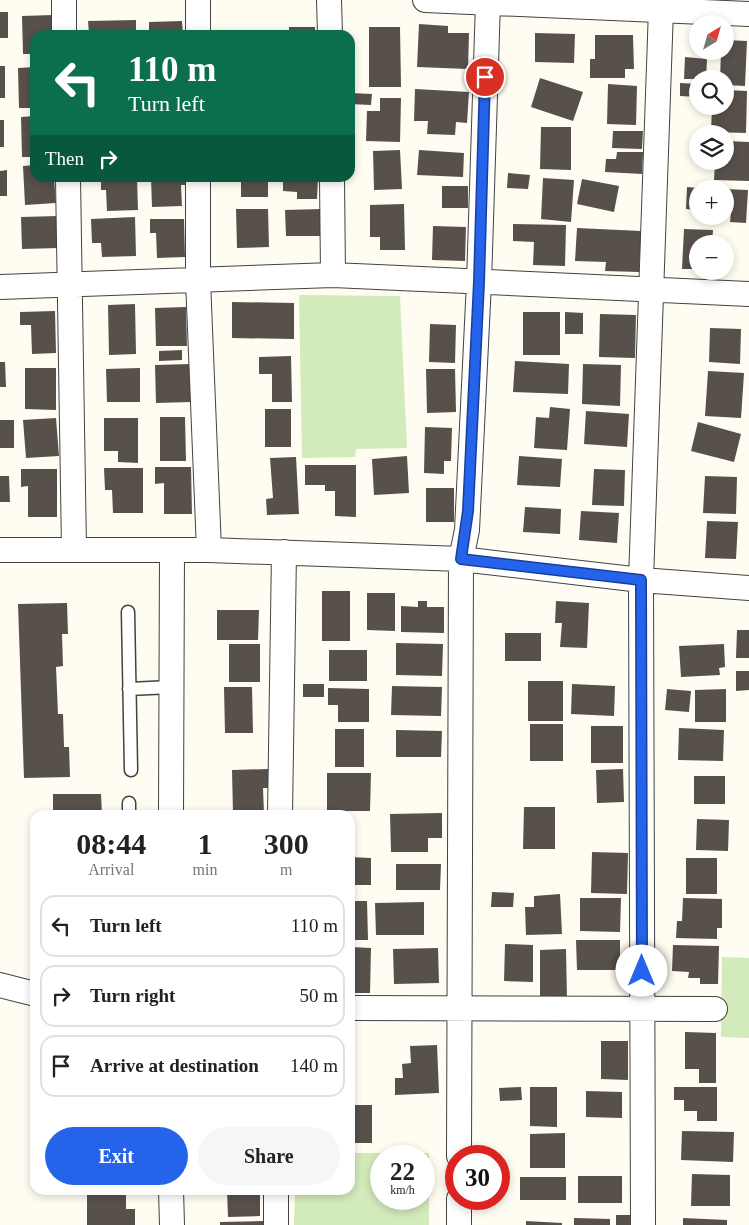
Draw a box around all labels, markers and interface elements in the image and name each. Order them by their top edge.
north arrow [689,15,734,60]
map controls [689,15,734,280]
icon: left [45,50,110,115]
text: 110 m [128,50,216,89]
pin [464,56,506,98]
icon: arrive [471,63,499,91]
button: search [689,70,734,115]
text: Turn left [128,91,205,116]
button: layers [689,125,734,170]
icon: right [94,145,122,173]
text: Then [45,148,84,169]
button: + [689,180,734,225]
button: − [689,235,734,280]
text: 08:44 [76,827,146,860]
text: 1 [197,827,212,860]
text: 300 [264,827,309,860]
text: Arrival [88,861,134,878]
text: min [193,861,217,878]
text: m [280,861,292,878]
icon: left [47,912,75,940]
text: Turn left [90,915,162,936]
text: 110 m [291,915,338,936]
position arrow [615,944,667,996]
icon: right [47,982,75,1010]
text: Turn right [90,985,175,1006]
text: 50 m [299,985,338,1006]
icon: arrive [47,1052,75,1080]
text: Arrive at destination [90,1055,259,1076]
text: 140 m [290,1055,338,1076]
button: Exit [45,1127,188,1185]
button: Share [198,1127,340,1185]
speed limit sign: 30 [445,1145,510,1210]
text: 22 [390,1158,415,1185]
text: km/h [390,1183,415,1197]

